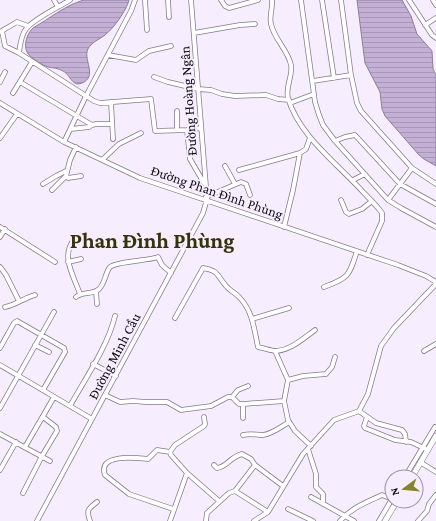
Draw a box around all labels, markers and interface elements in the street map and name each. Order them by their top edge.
street label: Đường Hoàng Ngân [176,45,200,156]
street label: Đường Phan Đình Phùng [149,162,285,222]
district label: Phan Đình Phùng [70,228,234,253]
street label: Đường Minh Cầu [84,310,144,402]
north arrow [384,469,424,509]
text: N [387,486,401,497]

